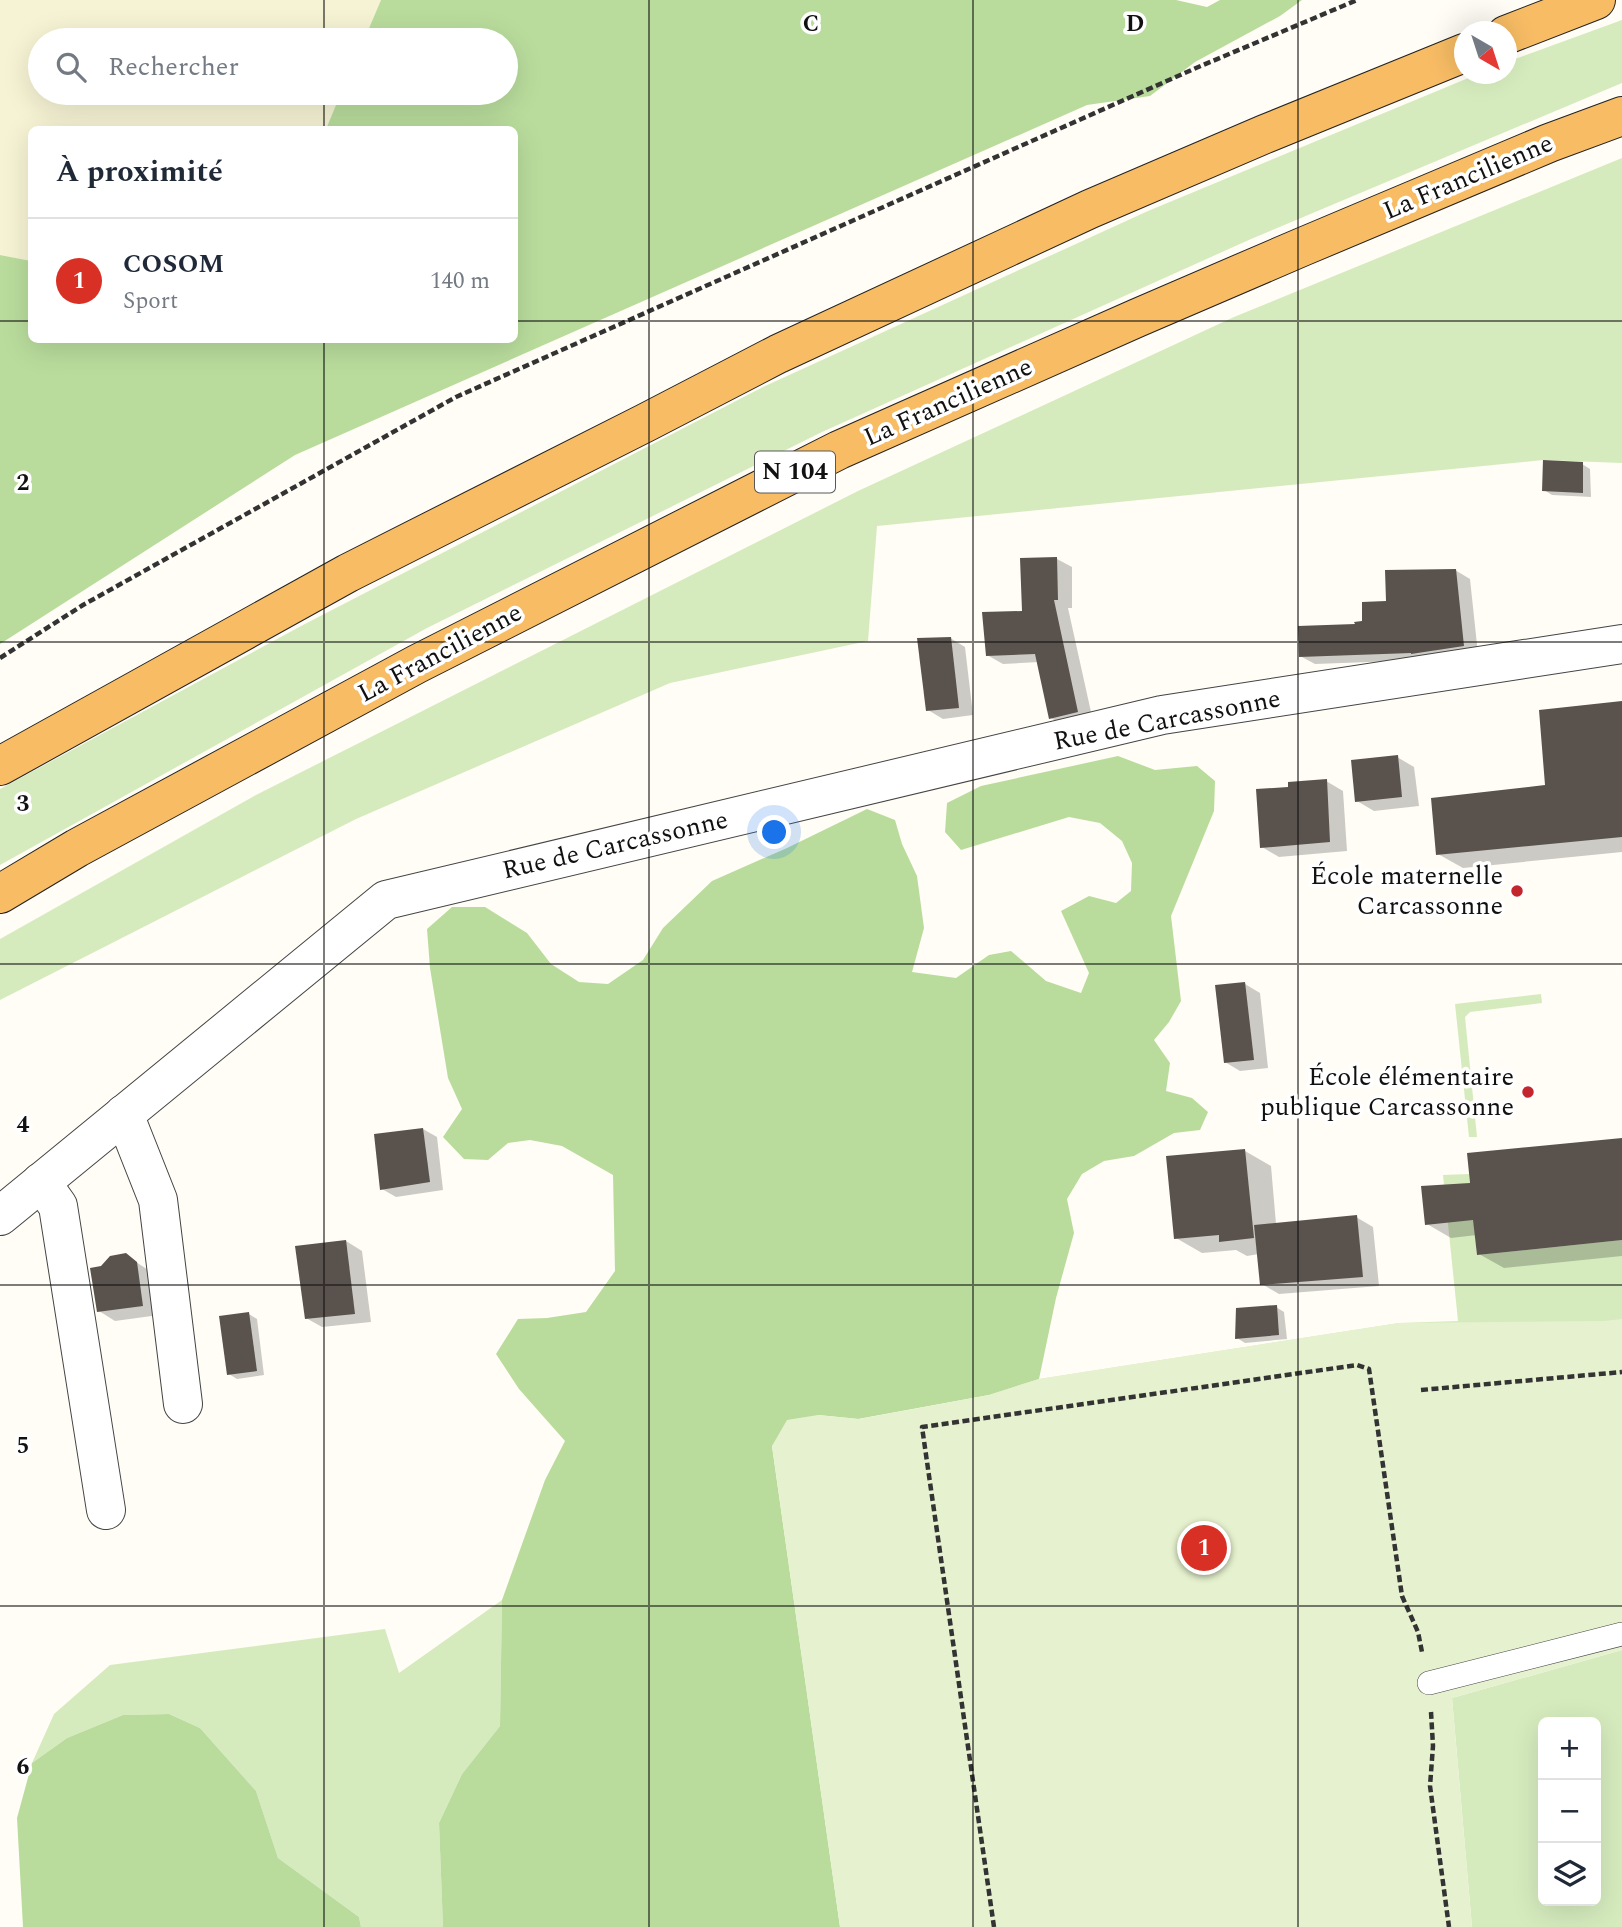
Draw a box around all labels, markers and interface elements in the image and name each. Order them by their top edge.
text: C [803,7,819,42]
text: D [1126,7,1144,42]
north arrow [1454,21,1517,84]
search box [28,28,518,105]
text: Rechercher [108,47,239,87]
icon: search [52,48,90,86]
street label: La Francilienne [1377,123,1559,231]
text: À proximité [56,149,223,195]
text: COSOM [123,244,224,284]
text: 1 [73,264,85,299]
text: 140 m [430,264,490,299]
text: Sport [123,284,178,319]
street label: La Francilienne [857,347,1039,457]
road number: N 104 [755,452,835,492]
text: 2 [17,466,30,501]
street label: La Francilienne [351,593,529,713]
street label: Rue de Carcassonne [1050,678,1284,762]
text: 3 [17,787,30,822]
street label: Rue de Carcassonne [498,800,732,890]
your location [757,815,791,849]
place label: École maternelle Carcassonne [1310,856,1503,926]
marker: École maternelle Carcassonne [1509,883,1525,899]
place label: École élémentaire publique Carcassonne [1260,1057,1514,1127]
marker: École élémentaire publique Carcassonne [1520,1084,1536,1100]
text: 4 [17,1108,30,1143]
text: 5 [17,1429,29,1464]
pin: 1 [1181,1522,1227,1574]
map controls [1538,1717,1601,1906]
button: + [1538,1717,1601,1780]
text: 6 [17,1750,30,1785]
button: − [1538,1780,1601,1843]
button: layers [1538,1843,1601,1906]

